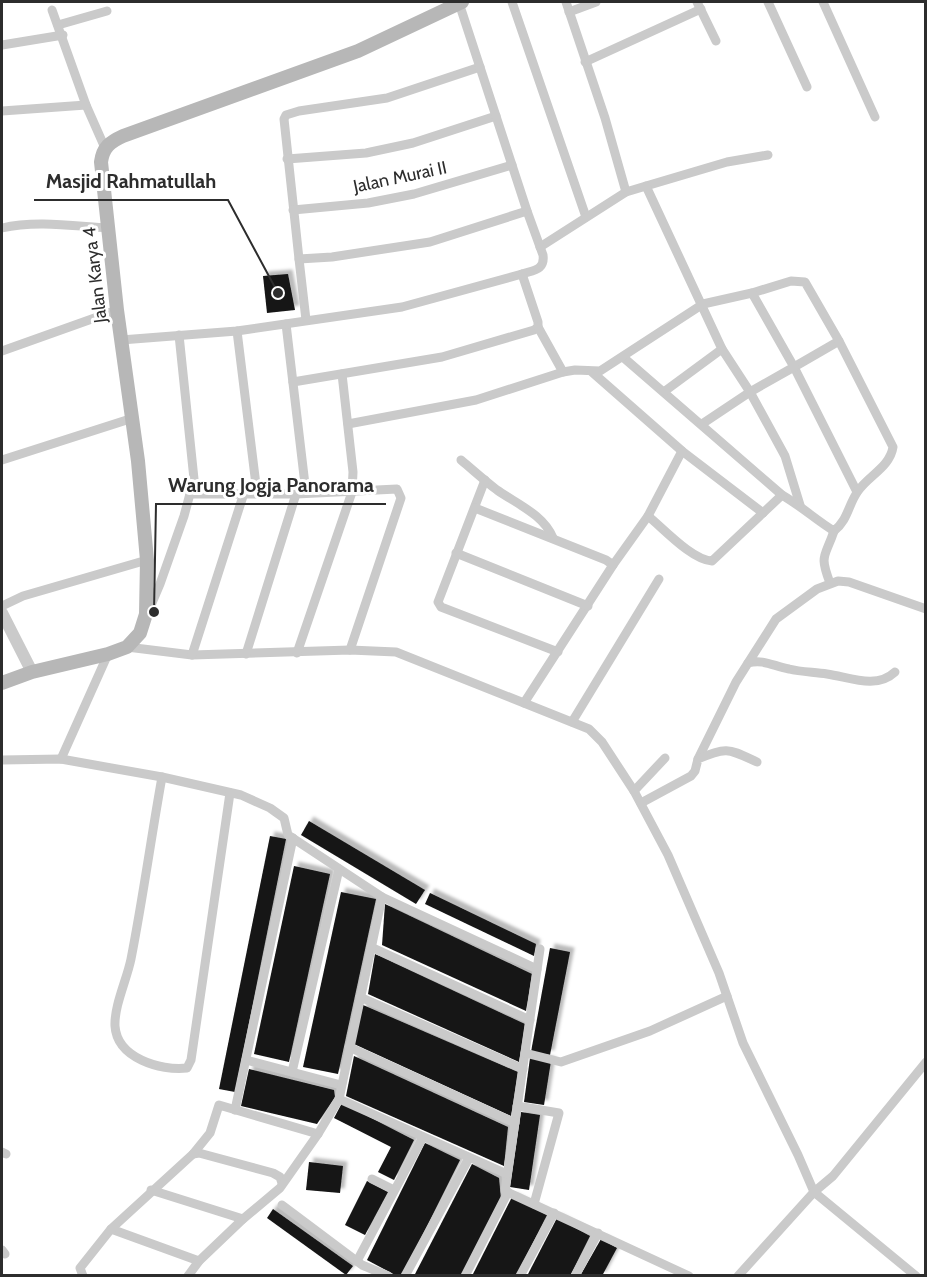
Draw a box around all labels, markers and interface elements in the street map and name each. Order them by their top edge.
street label: Jalan Murai II [350,156,449,198]
callout: Masjid Rahmatullah [34,162,228,200]
text: Masjid Rahmatullah [46,169,216,193]
street label: Jalan Karya 4 [78,226,112,325]
callout: Warung Jogja Panorama [156,466,386,504]
text: Warung Jogja Panorama [168,473,374,497]

